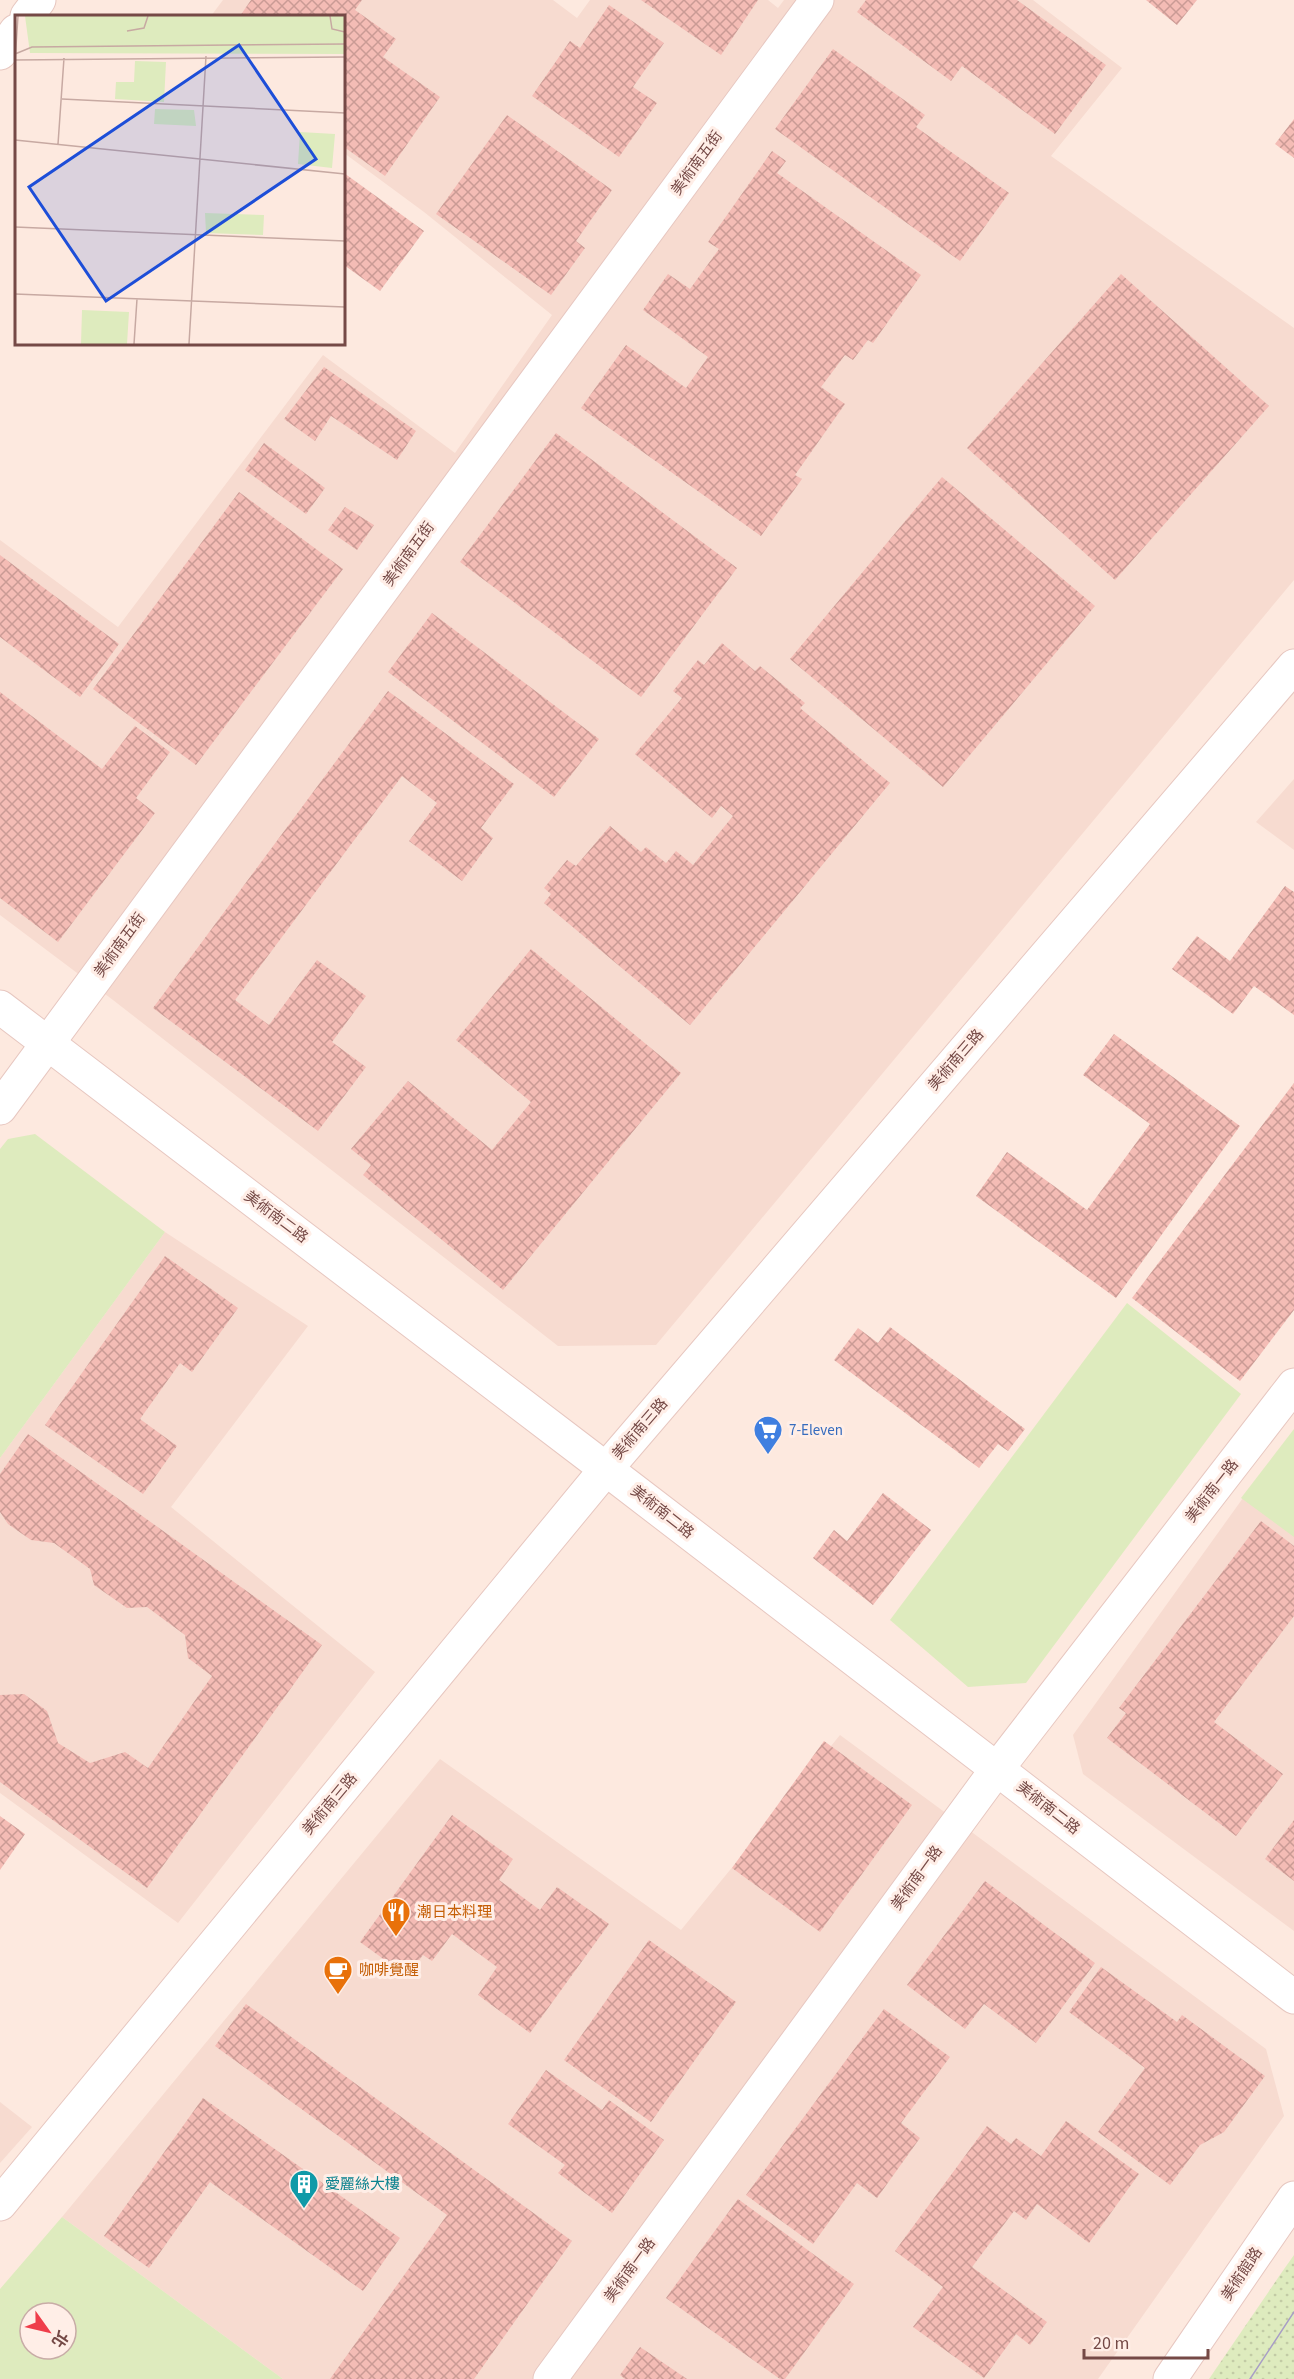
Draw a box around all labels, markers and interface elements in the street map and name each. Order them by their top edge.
inset map [15,15,345,345]
street label: 美術南五街 [666,126,728,200]
street label: 美術南五街 [378,517,440,591]
street label: 美術南五街 [89,908,151,982]
street label: 美術南三路 [923,1025,989,1095]
street label: 美術南二路 [240,1186,312,1248]
street label: 美術南三路 [607,1394,673,1464]
supermarket icon: 7-Eleven [752,1414,784,1456]
place label: 7-Eleven [789,1420,843,1441]
street label: 美術南一路 [1181,1455,1243,1527]
street label: 美術南二路 [626,1481,698,1543]
street label: 美術南三路 [298,1769,362,1839]
street label: 美術南二路 [1012,1777,1084,1839]
street label: 美術南一路 [886,1841,948,1915]
restaurant icon: 潮日本料理 [380,1896,412,1938]
place label: 潮日本料理 [417,1902,492,1923]
cafe icon: 咖啡覺醒 [322,1954,354,1996]
place label: 咖啡覺醒 [359,1960,419,1981]
building icon: 愛麗絲大樓 [288,2168,320,2210]
place label: 愛麗絲大樓 [325,2174,400,2195]
street label: 美術南一路 [599,2233,661,2307]
street label: 美術館路 [1217,2243,1267,2305]
north arrow [18,2301,78,2361]
scale bar [1084,2322,1208,2360]
text: 北 [46,2326,73,2352]
text: 20 m [1093,2331,1129,2356]

